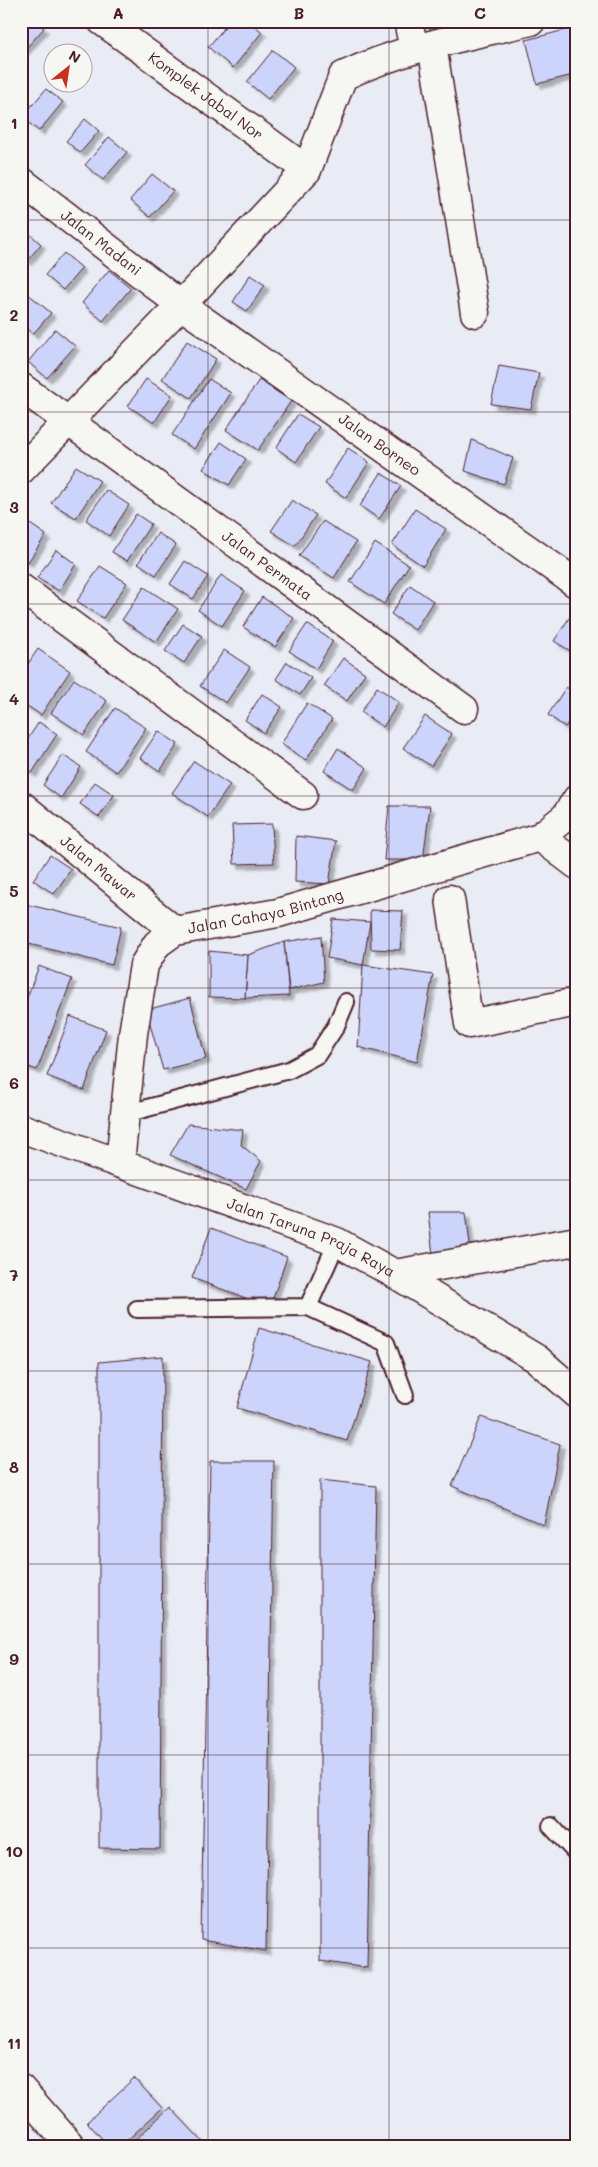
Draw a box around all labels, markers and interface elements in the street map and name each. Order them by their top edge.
text: A [112,2,124,23]
text: B [294,2,304,23]
text: C [474,2,486,23]
north arrow [42,42,92,92]
text: N [65,45,84,67]
street label: Komplek Jabal Nor [145,47,268,144]
text: 1 [10,112,18,133]
street label: Jalan Madani [57,204,146,280]
text: 2 [10,304,19,325]
street label: Jalan Borneo [335,408,425,480]
text: 3 [9,496,19,517]
street label: Jalan Permata [218,525,317,605]
text: 4 [9,688,19,709]
street label: Jalan Mawar [56,830,142,905]
text: 5 [9,880,19,901]
street label: Jalan Cahaya Bintang [186,884,346,938]
text: 6 [9,1072,19,1093]
street label: Jalan Taruna Praja Raya [224,1192,399,1281]
text: 7 [10,1264,19,1285]
text: 8 [9,1456,19,1477]
text: 9 [9,1648,19,1669]
text: 10 [5,1840,23,1861]
text: 11 [7,2032,21,2053]

